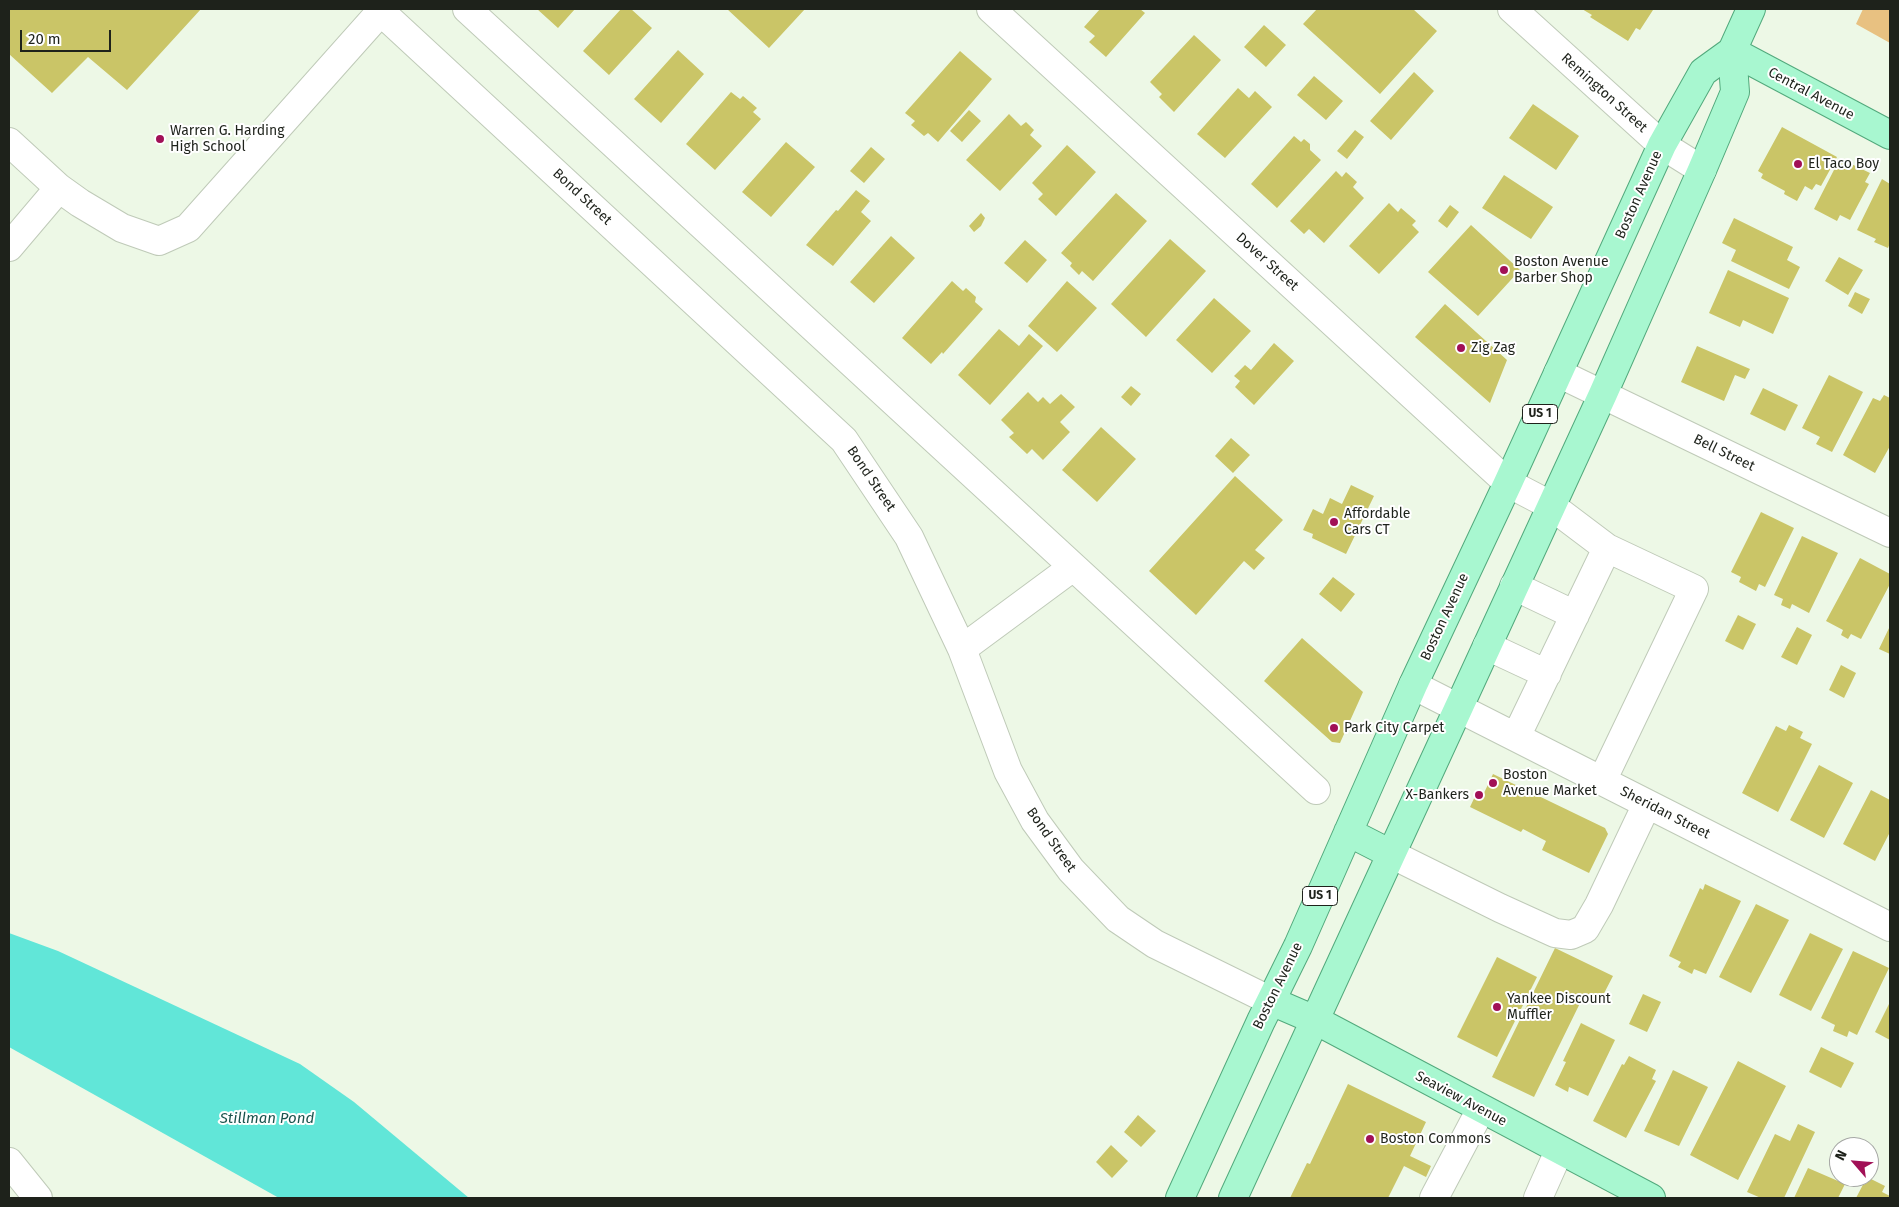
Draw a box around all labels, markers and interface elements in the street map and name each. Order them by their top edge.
scale bar [22,20,114,52]
text: 20 m [28,30,61,48]
street label: Remington Street [1557,50,1651,136]
street label: Central Avenue [1765,64,1857,124]
place label: Warren G. Harding High School [170,123,285,156]
marker: Warren G. Harding High School [154,133,166,145]
street label: Boston Avenue [1612,148,1666,242]
place label: El Taco Boy [1808,156,1879,172]
marker: El Taco Boy [1792,158,1804,170]
street label: Bond Street [549,165,615,229]
street label: Dover Street [1232,229,1302,295]
place label: Boston Avenue Barber Shop [1514,254,1609,286]
marker: Boston Avenue Barber Shop [1498,264,1510,276]
place label: Zig Zag [1471,340,1515,356]
marker: Zig Zag [1455,342,1467,354]
road number: US 1 [1522,404,1558,424]
street label: Bell Street [1691,431,1757,475]
street label: Bond Street [843,443,899,515]
place label: Affordable Cars CT [1344,506,1410,538]
marker: Affordable Cars CT [1328,516,1340,528]
street label: Boston Avenue [1417,571,1473,663]
place label: Park City Carpet [1344,720,1444,736]
marker: Park City Carpet [1328,722,1340,734]
place label: Boston Avenue Market [1503,767,1597,800]
marker: Boston Avenue Market [1487,777,1499,789]
street label: Sheridan Street [1617,783,1713,843]
place label: X-Bankers [1406,787,1469,803]
marker: X-Bankers [1473,789,1485,801]
street label: Bond Street [1023,804,1079,876]
road number: US 1 [1302,886,1338,906]
street label: Boston Avenue [1250,940,1306,1032]
place label: Yankee Discount Muffler [1507,991,1611,1024]
marker: Yankee Discount Muffler [1491,1001,1503,1013]
street label: Seaview Avenue [1412,1068,1510,1130]
water label: Stillman Pond [220,1110,314,1128]
place label: Boston Commons [1380,1131,1491,1147]
marker: Boston Commons [1364,1133,1376,1145]
north arrow [1829,1137,1879,1187]
text: N [1831,1147,1851,1163]

